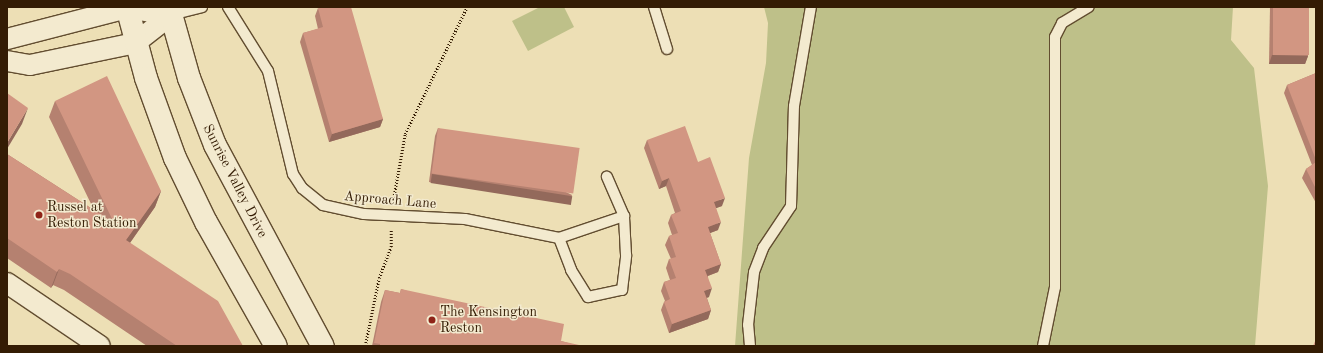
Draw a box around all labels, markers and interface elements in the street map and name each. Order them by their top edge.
street label: Sunrise Valley Drive [199,121,271,241]
street label: Approach Lane [343,188,437,212]
place label: Russel at Reston Station [47,199,137,232]
marker: Russel at Reston Station [34,210,44,220]
place label: The Kensington Reston [440,304,537,336]
marker: The Kensington Reston [427,315,437,325]

